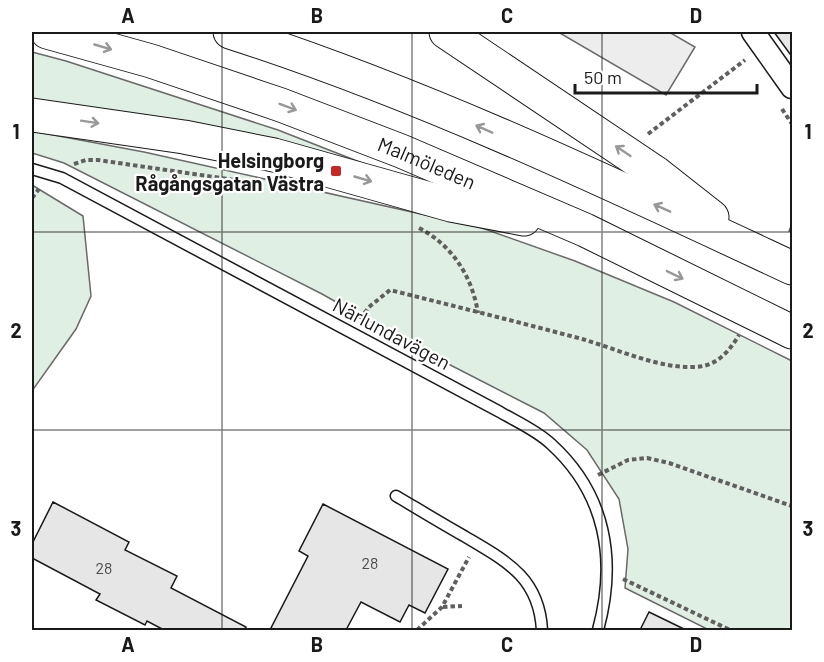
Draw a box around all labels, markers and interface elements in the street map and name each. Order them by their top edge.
text: A [121,3,135,27]
text: B [311,3,323,27]
text: C [501,3,513,27]
text: D [690,3,702,27]
one-way arrow [93,42,112,53]
scale bar [575,57,756,95]
text: 50 m [584,66,622,88]
one-way arrow [279,103,297,114]
one-way arrow [79,117,99,128]
text: 1 [12,119,20,143]
text: 1 [804,119,812,143]
one-way arrow [475,122,493,133]
street label: Malmöleden [375,131,479,194]
one-way arrow [616,145,632,157]
place label: Helsingborg Rågångsgatan Västra [135,148,324,195]
marker: Helsingborg Rågångsgatan Västra [329,164,343,178]
one-way arrow [353,173,372,185]
one-way arrow [654,202,672,213]
one-way arrow [666,269,684,281]
street label: Närlundavägen [329,292,455,374]
text: 2 [10,318,22,342]
text: 2 [802,318,814,342]
text: 3 [11,516,21,540]
text: 3 [803,516,813,540]
house number: 28 [362,553,378,572]
house number: 28 [96,558,112,577]
text: A [121,632,135,656]
text: B [311,632,323,656]
text: C [501,632,513,656]
text: D [690,632,702,656]

